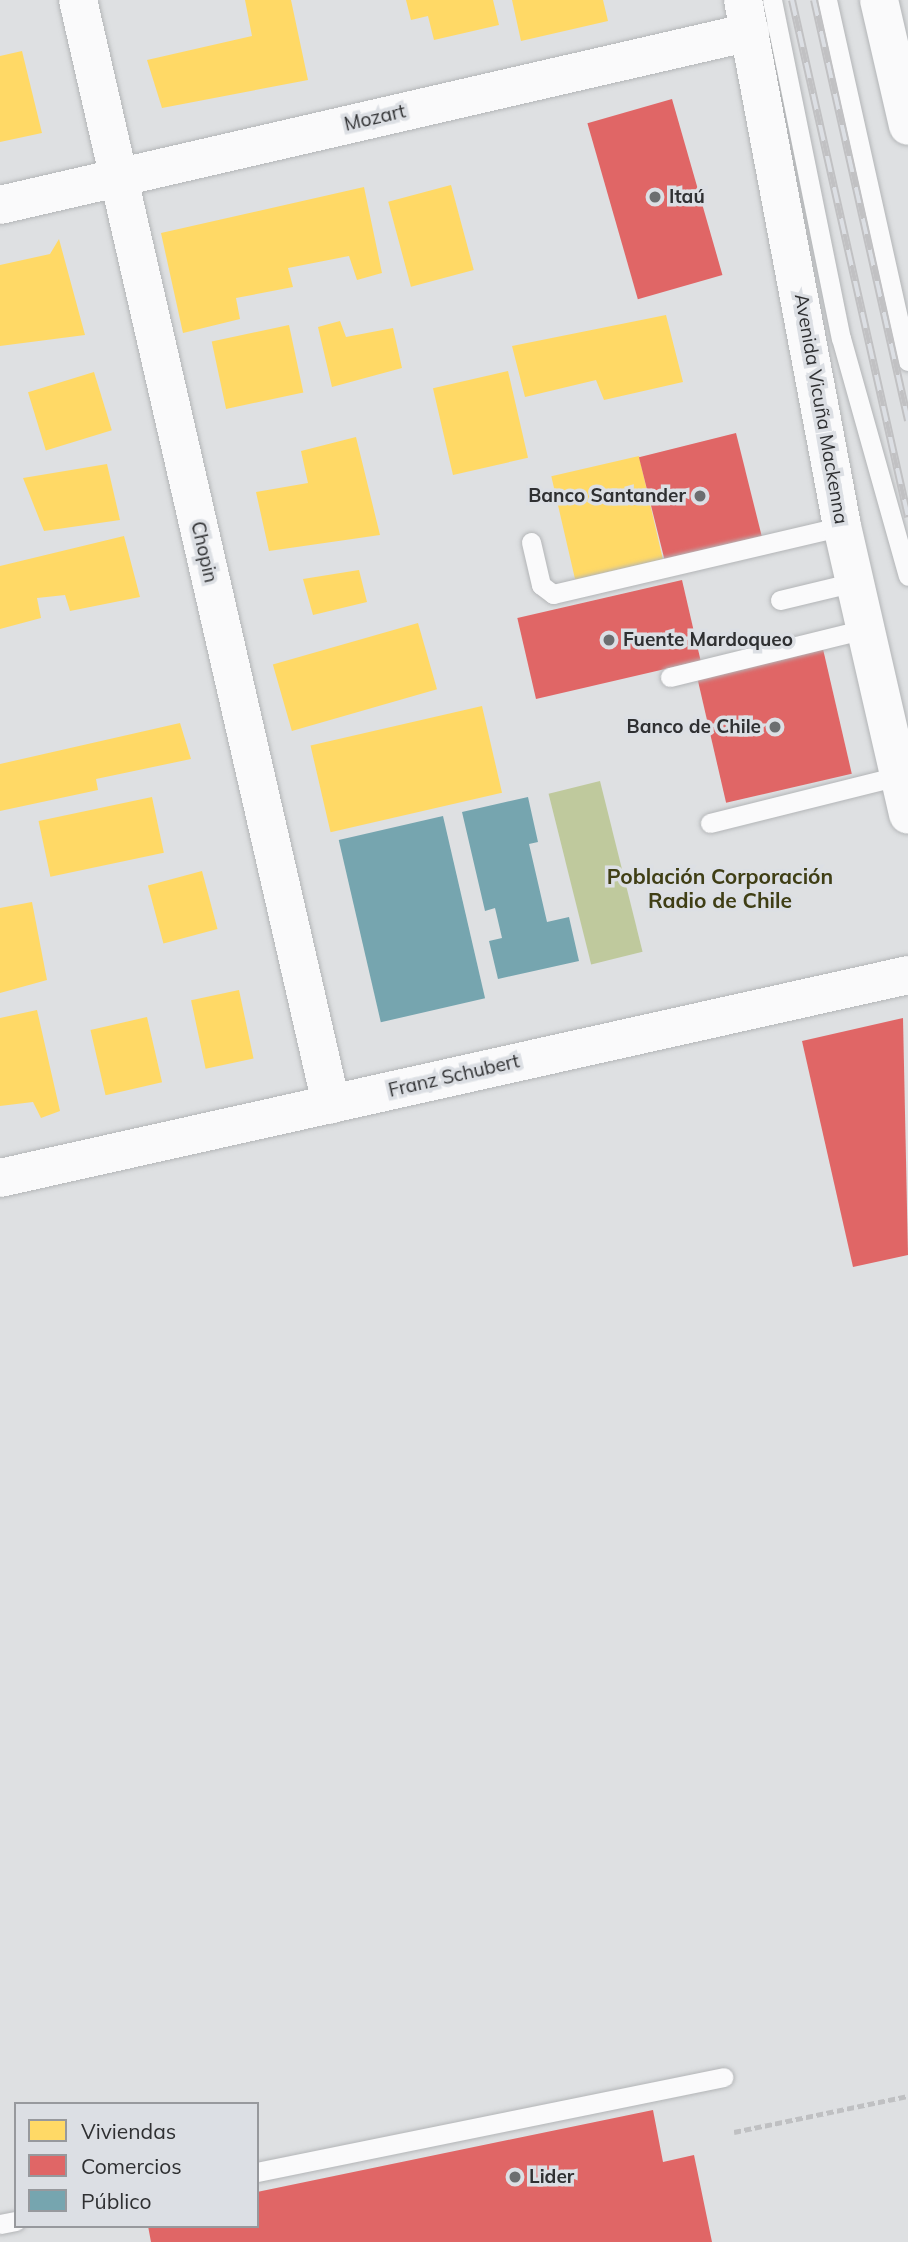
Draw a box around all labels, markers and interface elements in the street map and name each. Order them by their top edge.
street label: Mozart [342,100,408,136]
place label: Itaú [669,186,705,208]
marker: Itaú [647,189,663,205]
street label: Avenida Vicuña Mackenna [790,292,852,526]
place label: Banco Santander [528,485,686,507]
marker: Banco Santander [692,488,708,504]
street label: Chopin [186,519,222,585]
place label: Fuente Mardoqueo [623,629,793,651]
marker: Fuente Mardoqueo [601,632,617,648]
place label: Banco de Chile [627,716,761,738]
marker: Banco de Chile [767,719,783,735]
district label: Población Corporación Radio de Chile [607,863,833,913]
street label: Franz Schubert [386,1050,522,1102]
legend [14,2102,259,2228]
text: Viviendas [81,2118,176,2144]
text: Comercios [81,2153,182,2179]
place label: Lider [529,2166,574,2188]
marker: Lider [507,2169,523,2185]
text: Público [81,2188,151,2214]

